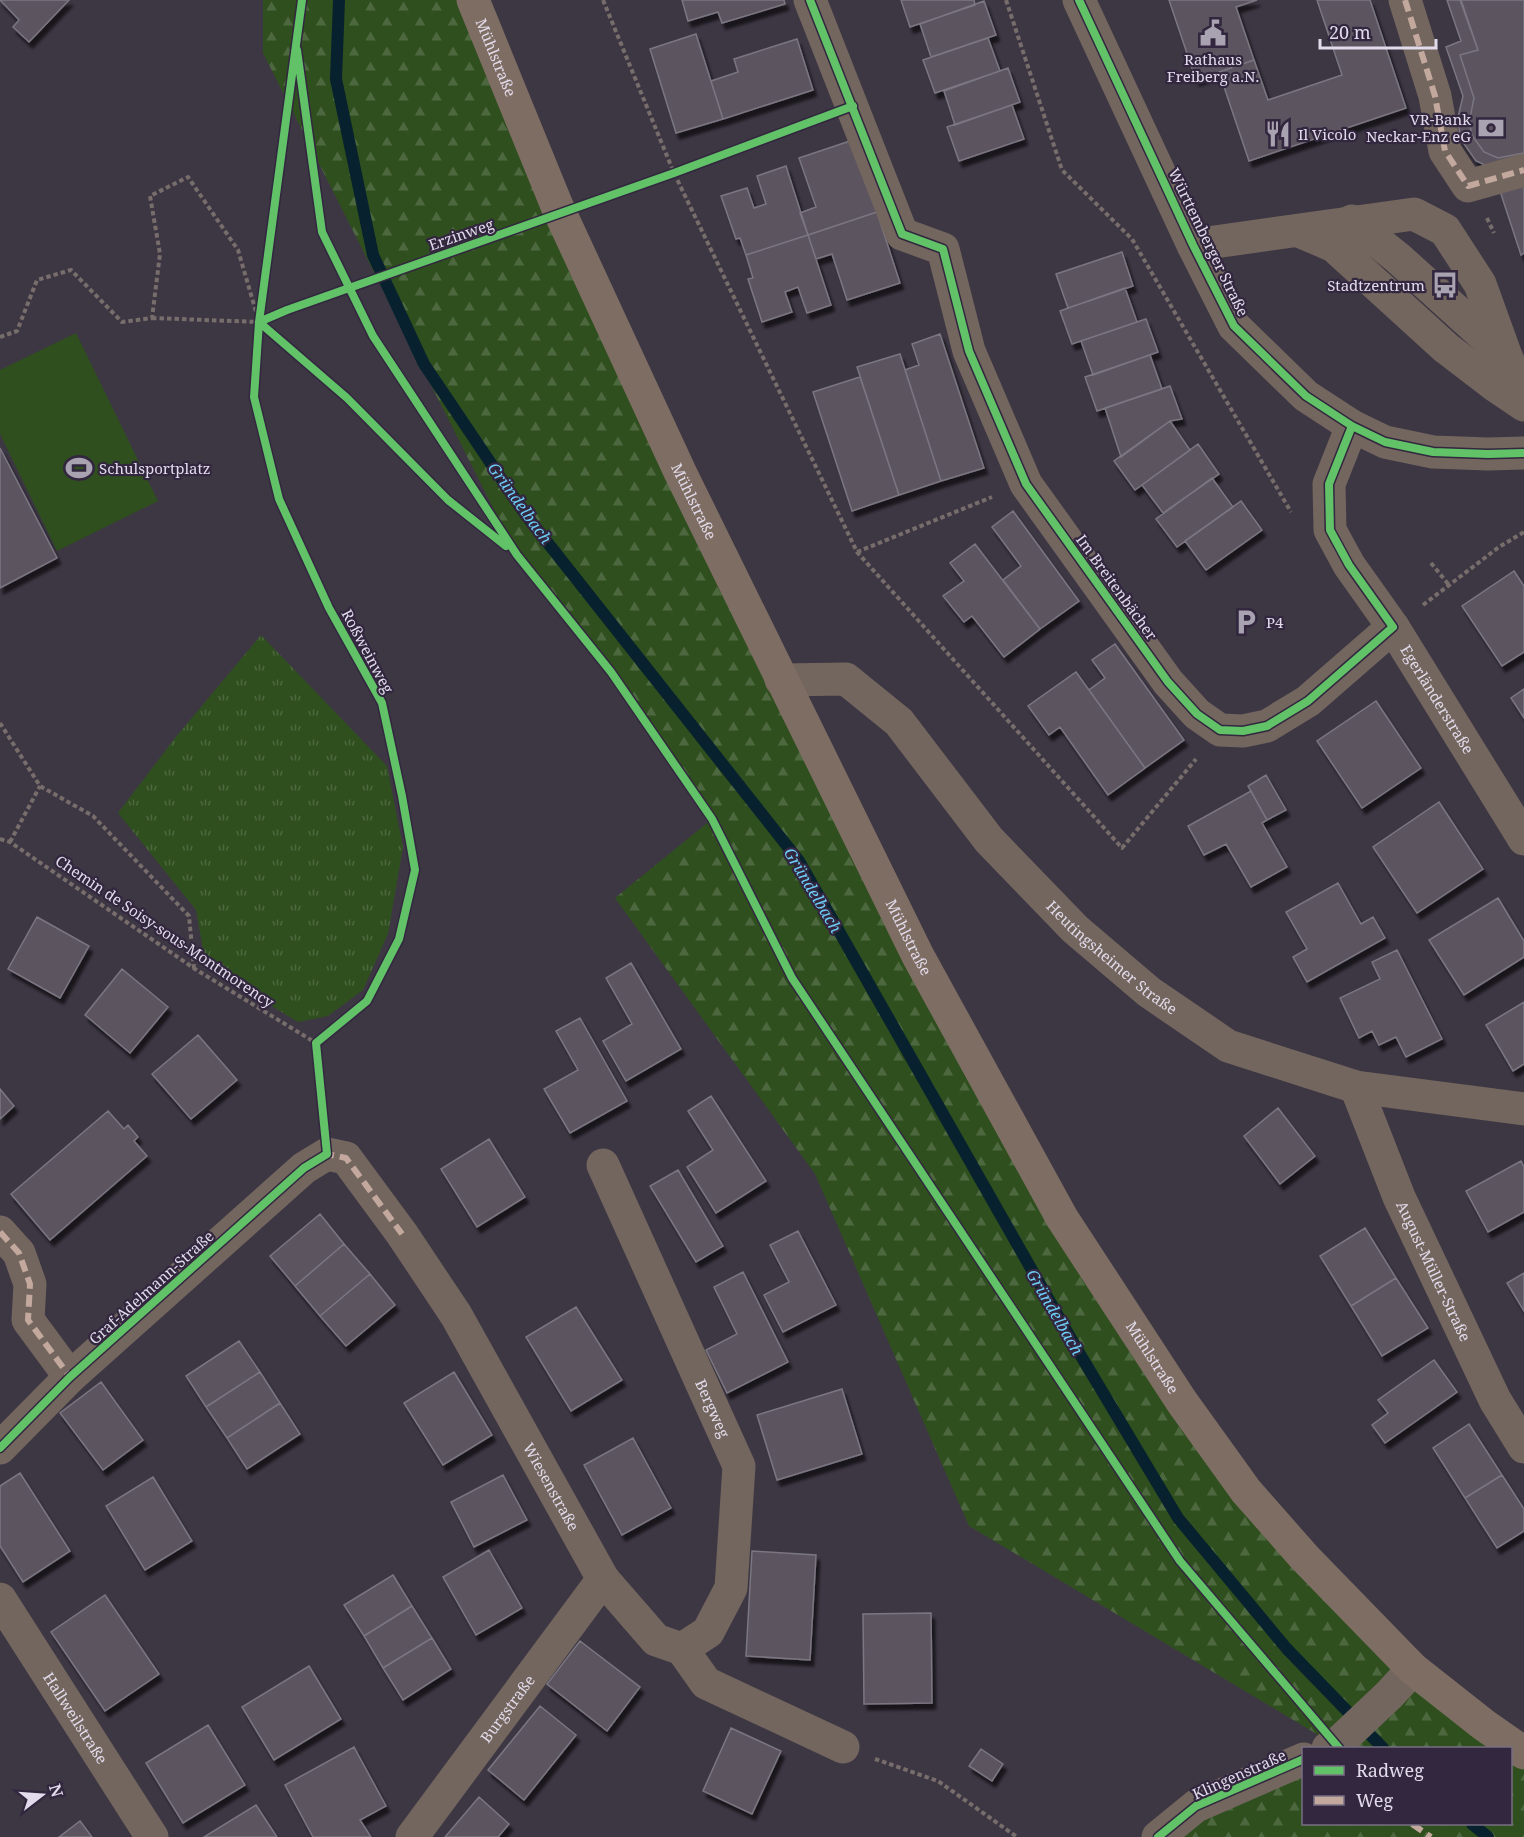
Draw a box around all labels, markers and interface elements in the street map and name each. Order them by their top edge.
scale bar [1320,12,1436,50]
street label: Mühlstraße [472,15,521,100]
public building icon: Rathaus Freiberg a.N. [1198,18,1228,48]
text: 20 m [1329,20,1371,44]
place label: Rathaus Freiberg a.N. [1167,49,1259,86]
place label: VR-Bank Neckar-Enz eG [1366,109,1471,146]
bank icon: VR-Bank Neckar-Enz eG [1476,113,1506,143]
restaurant icon: Il Vicolo [1263,119,1293,149]
place label: Il Vicolo [1298,124,1356,144]
street label: Württemberger Straße [1164,164,1254,320]
street label: Erzinweg [426,214,496,254]
bus stop icon: Stadtzentrum [1430,270,1460,300]
place label: Stadtzentrum [1327,275,1425,295]
sports icon: Schulsportplatz [64,453,94,483]
place label: Schulsportplatz [99,458,210,478]
water label: Gründelbach [483,458,557,549]
street label: Mühlstraße [667,460,722,543]
street label: Im Breitenbächer [1072,530,1162,644]
street label: Roßweinweg [337,605,399,697]
parking icon: P4 [1231,607,1261,637]
place label: P4 [1266,612,1284,632]
street label: Egerländerstraße [1396,641,1479,757]
water label: Gründelbach [779,843,847,937]
street label: Chemin de Soisy-sous-Montmorency [52,850,279,1012]
street label: Mühlstraße [882,896,937,979]
street label: Heutingsheimer Straße [1042,896,1181,1019]
street label: August-Müller-Straße [1392,1197,1476,1345]
street label: Graf-Adelmann-Straße [84,1226,218,1348]
water label: Gründelbach [1022,1265,1089,1359]
street label: Mühlstraße [1122,1317,1184,1397]
street label: Bergweg [691,1376,735,1441]
street label: Wiesenstraße [519,1439,584,1534]
street label: Hallweilstraße [39,1668,113,1768]
street label: Burgstraße [476,1671,539,1746]
street label: Klingenstraße [1189,1744,1289,1804]
legend [1302,1747,1512,1825]
text: Radweg [1356,1758,1424,1782]
north arrow [12,1765,72,1825]
text: N [44,1781,69,1800]
text: Weg [1356,1788,1393,1812]

